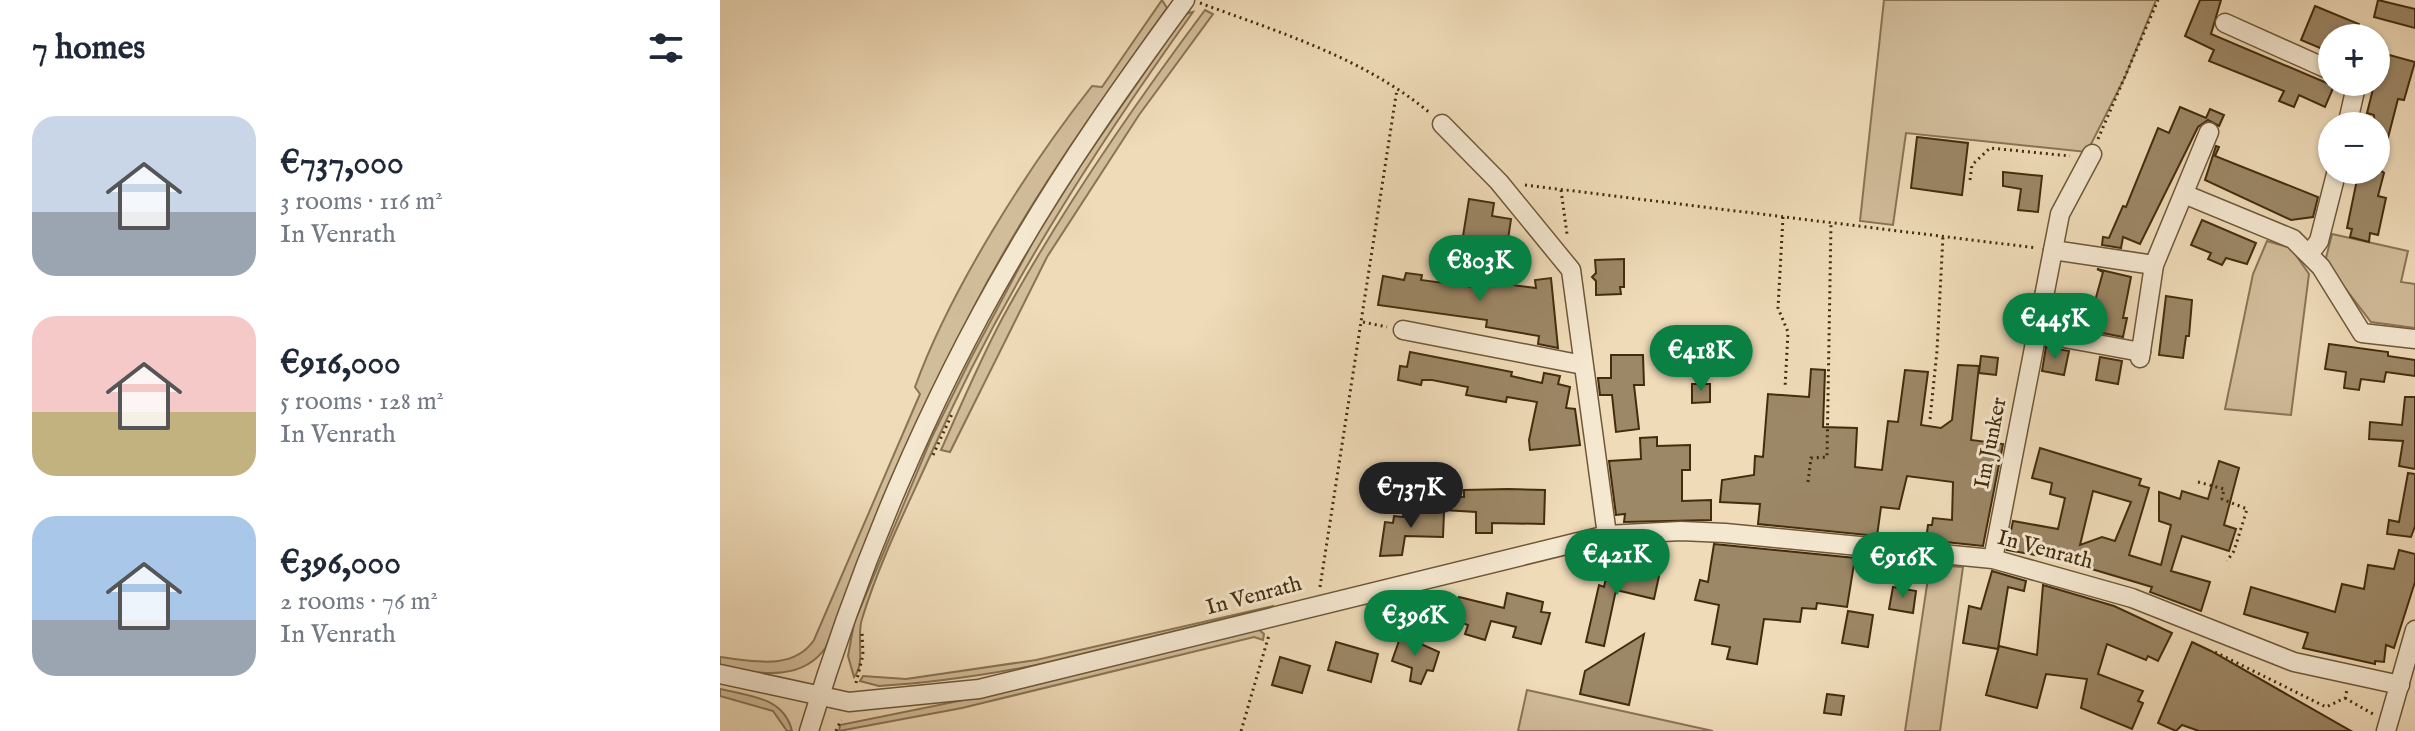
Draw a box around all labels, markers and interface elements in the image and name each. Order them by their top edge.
map controls [2318,24,2390,184]
button: + [2318,24,2390,96]
icon: filters [644,26,688,70]
text: 7 homes [32,27,145,70]
button: − [2318,112,2390,184]
text: €737,000 [280,142,404,185]
icon: home [96,148,192,244]
text: 3 rooms · 116 m² [280,185,443,218]
text: In Venrath [280,218,396,251]
pin: €803K [1424,235,1536,303]
text: €803K [1447,244,1513,277]
pin: €445K [1999,293,2111,361]
text: €445K [2021,302,2089,335]
pin: €418K [1645,325,1757,393]
text: €418K [1668,334,1734,367]
text: €916,000 [280,342,401,385]
icon: home [96,348,192,444]
text: 5 rooms · 128 m² [280,385,444,418]
street label: Im Junker [1968,395,2014,491]
text: In Venrath [280,418,396,451]
pin: €737K [1355,462,1467,530]
text: €737K [1377,471,1445,504]
street label: In Venrath [1994,524,2096,576]
pin: €421K [1561,529,1673,597]
pin: €916K [1847,532,1959,600]
text: €421K [1583,538,1651,571]
text: €916K [1870,541,1936,574]
text: €396,000 [280,542,401,585]
icon: home [96,548,192,644]
street label: In Venrath [1203,570,1305,622]
text: 2 rooms · 76 m² [280,585,438,618]
pin: €396K [1359,590,1471,658]
text: €396K [1382,599,1448,632]
text: In Venrath [280,618,396,651]

